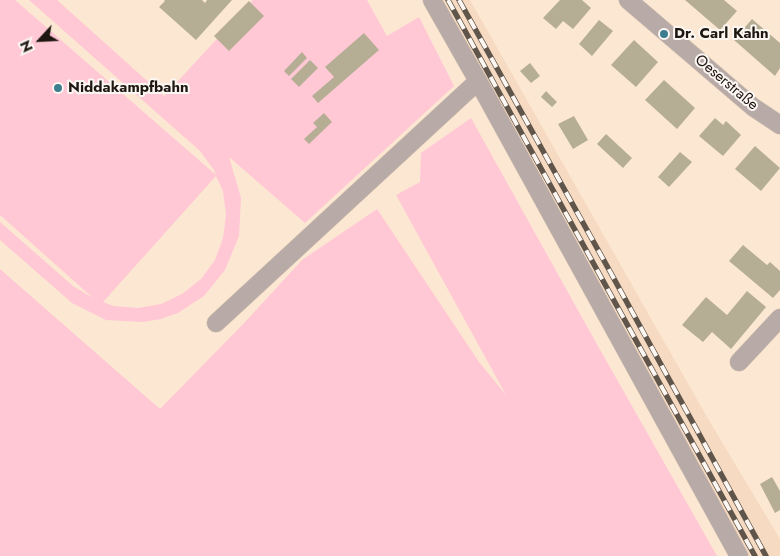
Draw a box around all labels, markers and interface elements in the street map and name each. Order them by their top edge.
north arrow [15,15,65,65]
place label: Dr. Carl Kahn [674,25,769,43]
marker: Dr. Carl Kahn [658,28,670,40]
text: N [15,37,38,56]
street label: Oeserstraße [691,51,761,115]
place label: Niddakampfbahn [68,79,189,97]
marker: Niddakampfbahn [52,82,64,94]

